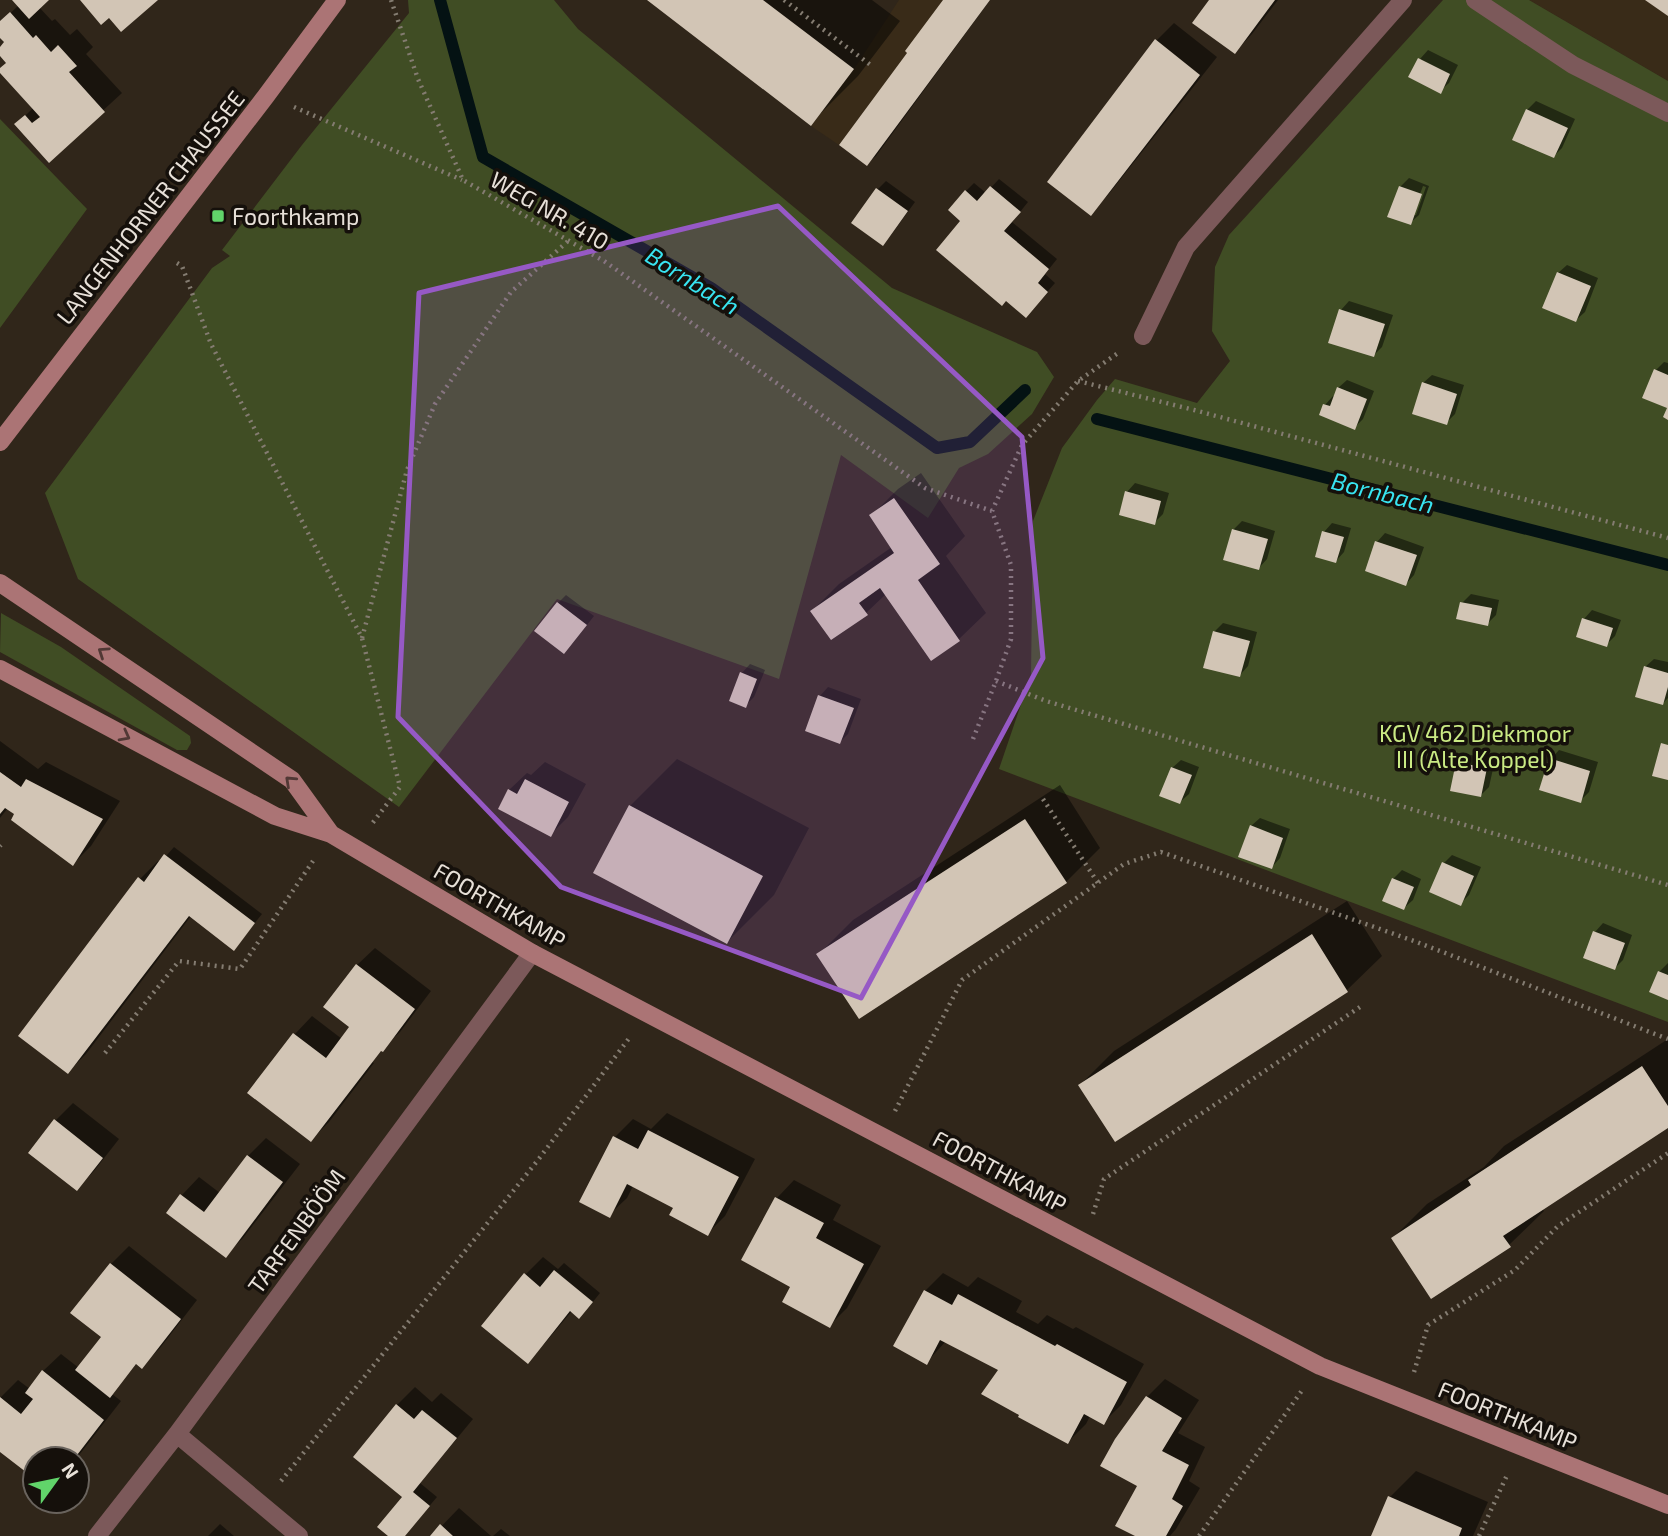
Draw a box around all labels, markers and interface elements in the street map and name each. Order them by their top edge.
street label: LANGENHORNER CHAUSSEE [50,85,250,329]
street label: WEG NR. 410 [486,165,614,255]
place label: Foorthkamp [232,202,359,230]
marker: Foorthkamp [210,208,226,224]
water label: Bornbach [641,240,745,320]
water label: Bornbach [1329,465,1437,519]
one-way arrow [98,648,111,660]
park label: KGV 462 Diekmoor III (Alte Koppel) [1379,719,1571,773]
one-way arrow [118,728,130,741]
one-way arrow [285,776,298,789]
street label: FOORTHKAMP [429,856,571,954]
street label: FOORTHKAMP [928,1124,1072,1218]
street label: TARFENBÖÖM [241,1163,351,1299]
street label: FOORTHKAMP [1434,1374,1582,1456]
north arrow [21,1445,91,1515]
text: N [57,1458,84,1482]

